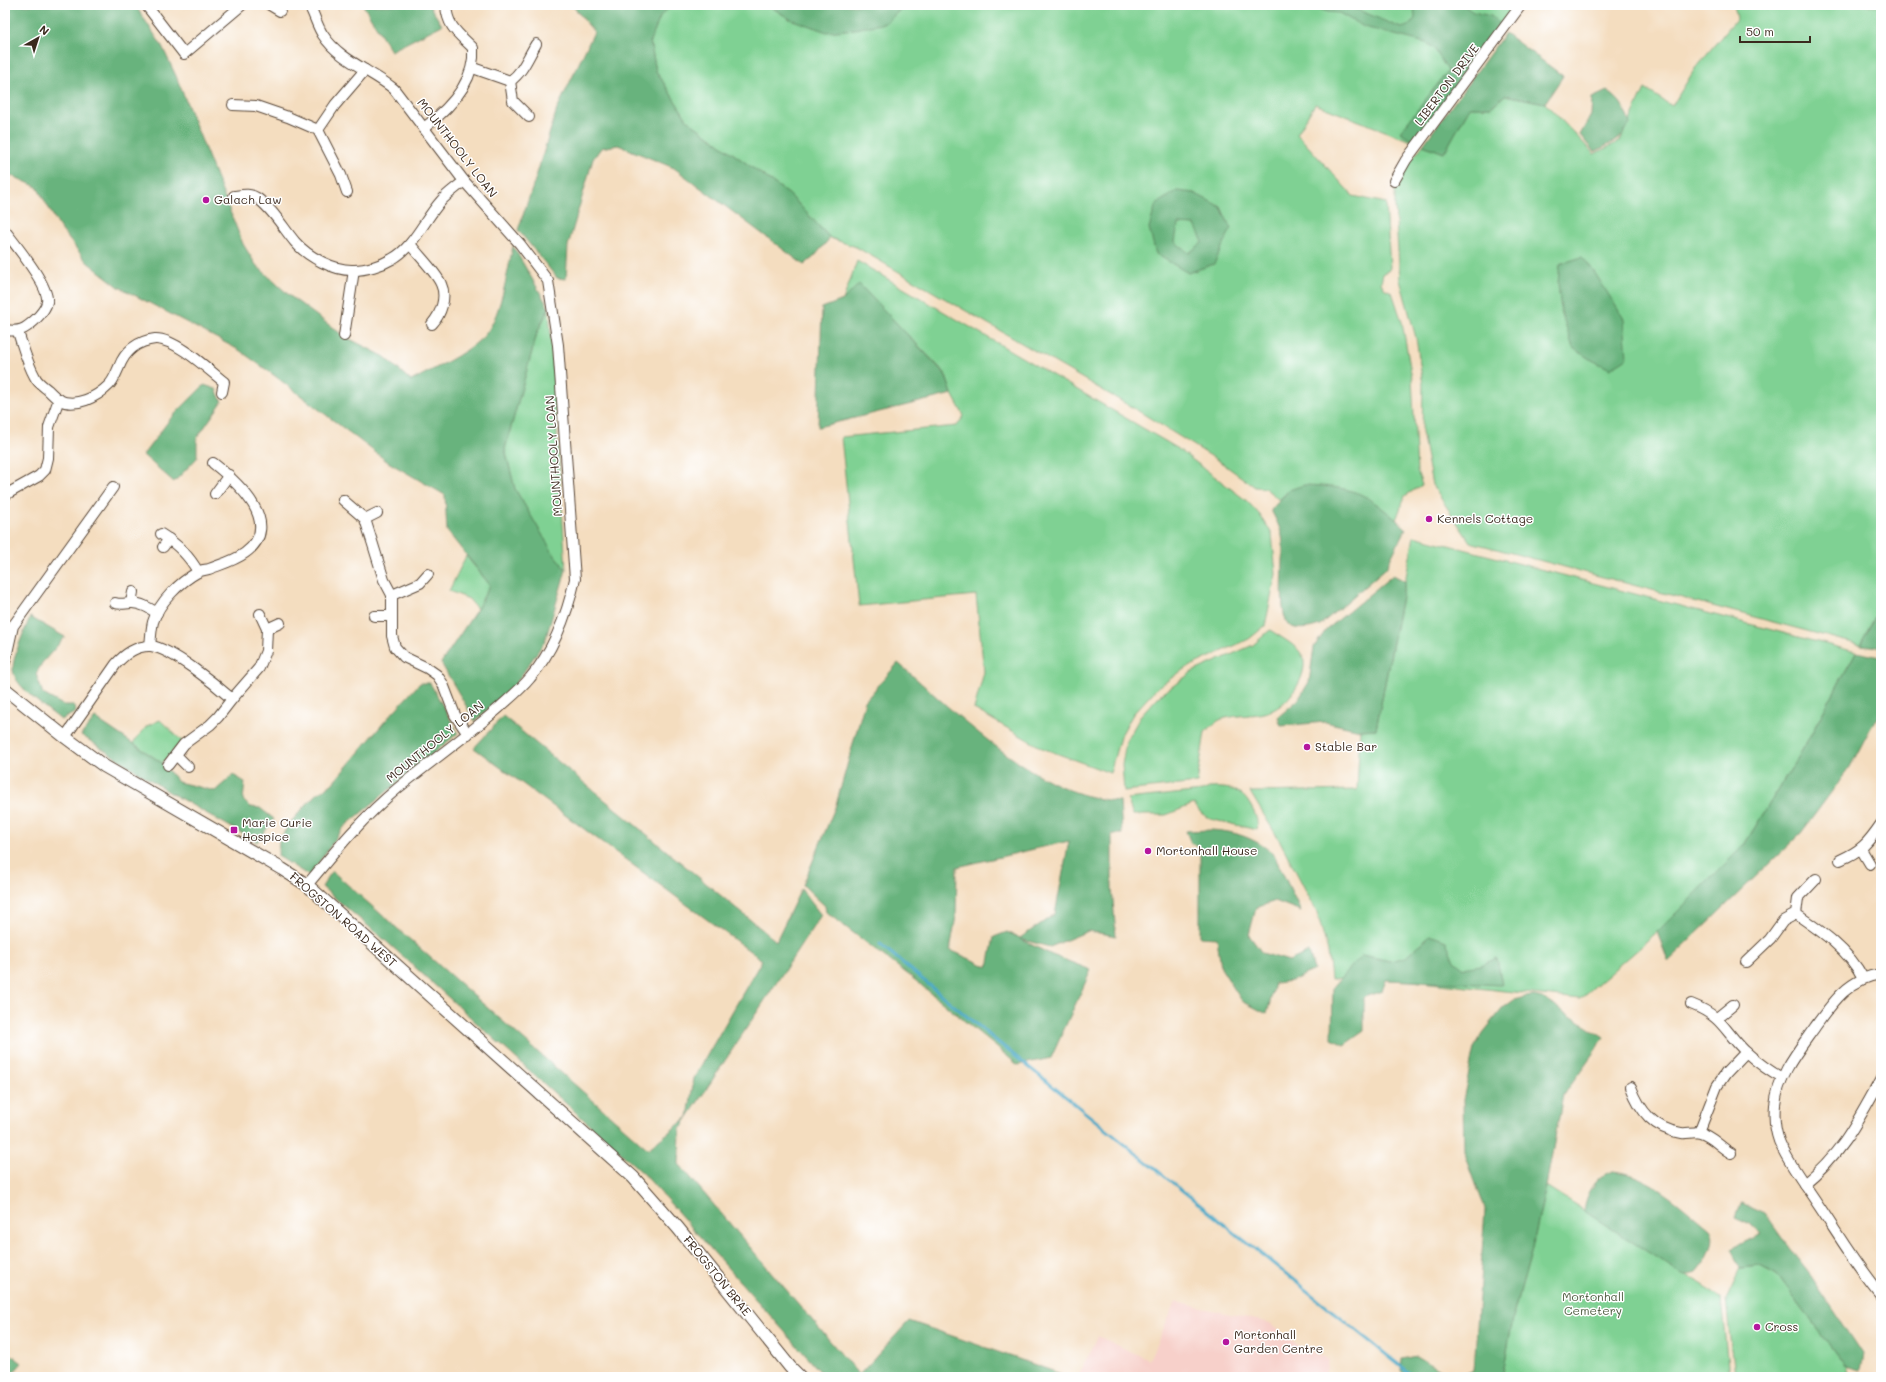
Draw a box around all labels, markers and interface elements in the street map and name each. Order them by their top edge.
north arrow [18,18,58,58]
scale bar [1740,18,1810,44]
text: N [37,21,53,38]
text: 50 m [1746,23,1774,39]
street label: LIBERTON DRIVE [1410,40,1482,128]
street label: MOUNTHOOLY LOAN [414,95,501,200]
place label: Galach Law [214,191,282,207]
marker: Galach Law [201,195,211,205]
street label: MOUNTHOOLY LOAN [541,395,565,517]
place label: Kennels Cottage [1437,510,1533,526]
marker: Kennels Cottage [1424,514,1434,524]
street label: MOUNTHOOLY LOAN [382,697,486,786]
place label: Stable Bar [1315,738,1377,754]
marker: Stable Bar [1302,742,1312,752]
place label: Marie Curie Hospice [242,814,312,844]
marker: Marie Curie Hospice [229,825,239,835]
place label: Mortonhall House [1156,842,1257,858]
marker: Mortonhall House [1143,846,1153,856]
street label: FROGSTON ROAD WEST [287,868,401,970]
street label: FROGSTON BRAE [680,1232,755,1319]
park label: Mortonhall Cemetery [1562,1288,1624,1318]
place label: Cross [1765,1318,1799,1334]
marker: Cross [1752,1322,1762,1332]
place label: Mortonhall Garden Centre [1234,1326,1323,1356]
marker: Mortonhall Garden Centre [1221,1337,1231,1347]

